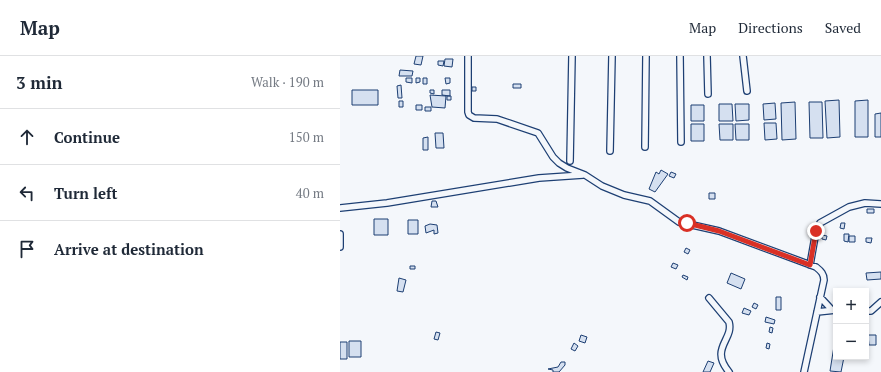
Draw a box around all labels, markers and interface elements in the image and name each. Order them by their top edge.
text: Map [20,15,60,40]
text: Map [689,18,716,37]
text: Directions [738,18,803,37]
text: Saved [825,18,861,37]
text: 3 min [16,71,63,94]
text: Walk · 190 m [251,73,324,91]
icon: ahead [16,126,38,148]
text: Continue [54,127,120,147]
text: 150 m [289,128,324,146]
icon: left [16,182,38,204]
text: Turn left [54,183,118,203]
text: 40 m [296,184,324,202]
route start [678,214,696,232]
route end [807,222,825,240]
icon: arrive [16,238,38,260]
text: Arrive at destination [54,239,204,259]
map controls [833,288,869,360]
button: + [833,288,869,324]
button: − [833,324,869,360]

